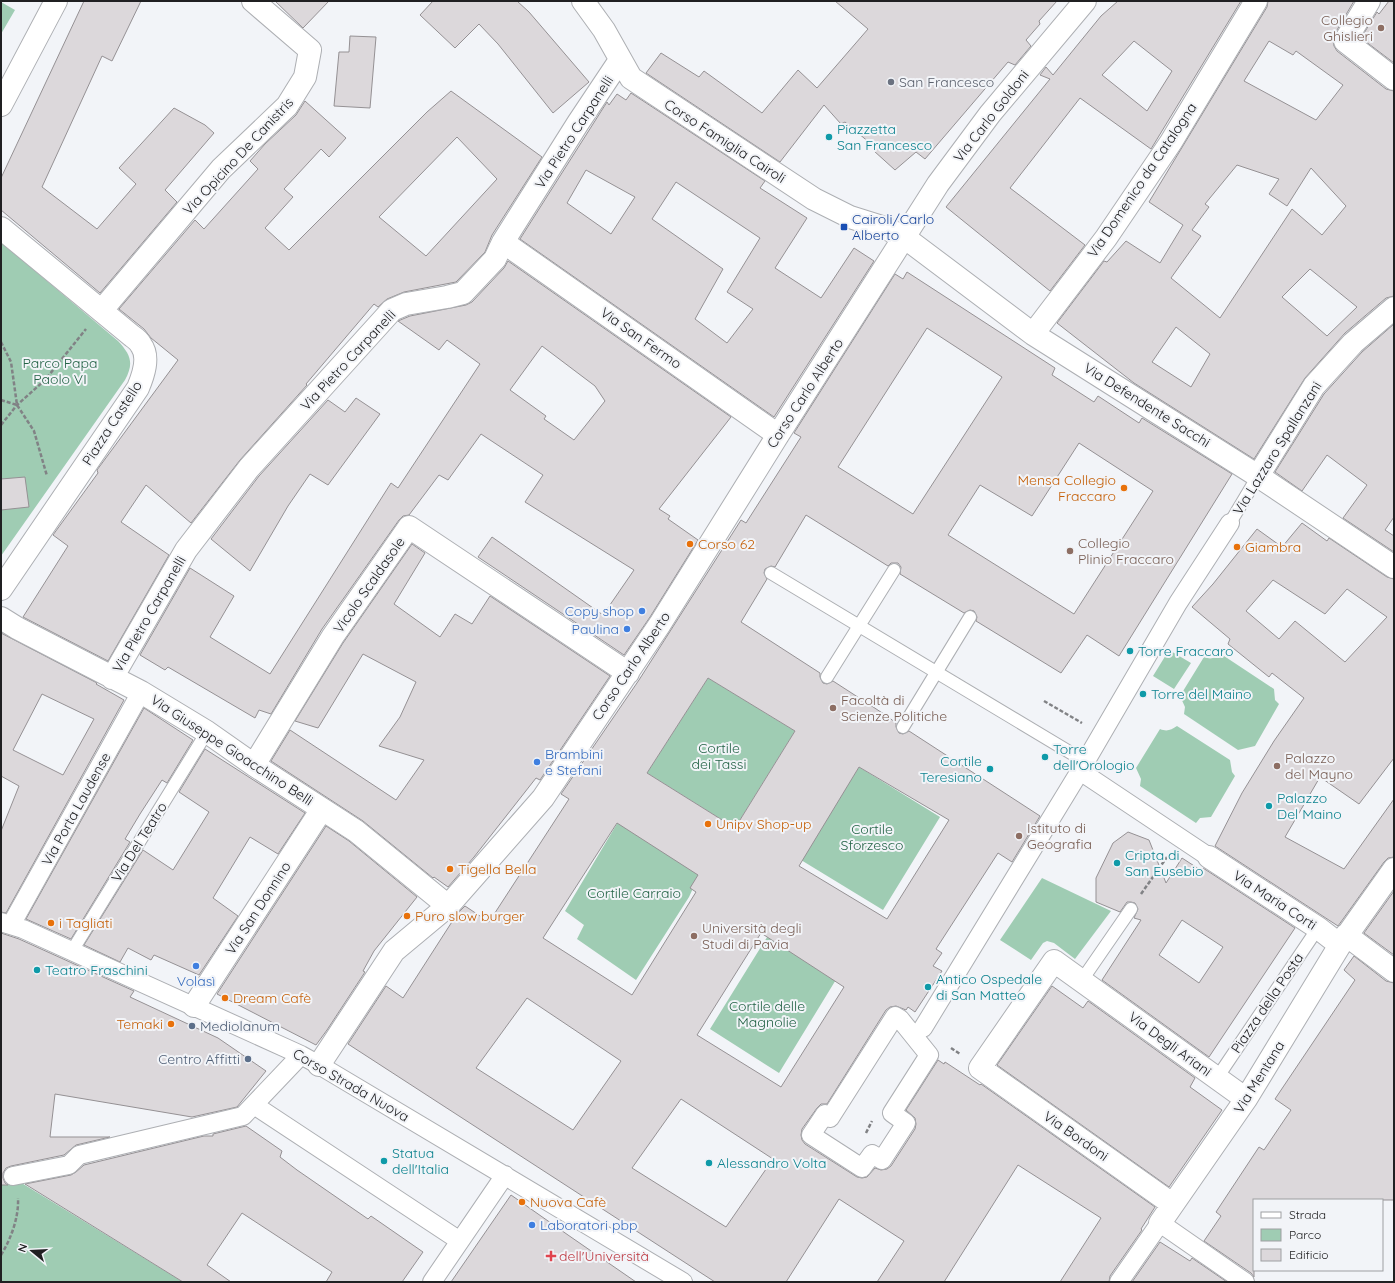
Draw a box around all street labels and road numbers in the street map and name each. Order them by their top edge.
street label: Via Carlo Goldoni [949,66,1033,166]
street label: Via Pietro Carpanelli [531,72,617,192]
street label: Via Opicino De Canistris [179,93,297,219]
street label: Corso Famiglia Cairoli [661,95,789,187]
street label: Via Domenico da Catalogna [1083,99,1201,261]
street label: Via San Fermo [597,303,685,373]
street label: Via Pietro Carpanelli [297,306,399,414]
street label: Corso Carlo Alberto [763,335,847,451]
street label: Via Defendente Sacchi [1080,359,1214,451]
street label: Piazza Castello [78,377,146,469]
street label: Via Lazzaro Spallanzani [1229,378,1325,518]
street label: Vicolo Scaldasole [329,533,409,636]
street label: Via Pietro Carpanelli [108,553,190,675]
street label: Corso Carlo Alberto [588,608,674,724]
street label: Via Giuseppe Gioacchino Belli [147,691,317,809]
street label: Via Porta Laudense [37,749,115,869]
street label: Via Del Teatro [107,799,171,885]
street label: Via San Donnino [221,858,295,958]
street label: Via Maria Corti [1230,866,1320,934]
street label: Piazza della Posta [1227,949,1307,1057]
street label: Via Degli Ariani [1125,1008,1215,1080]
street label: Via Mentana [1230,1037,1288,1117]
street label: Corso Strada Nuova [290,1044,412,1126]
street label: Via Bordoni [1040,1107,1112,1165]

